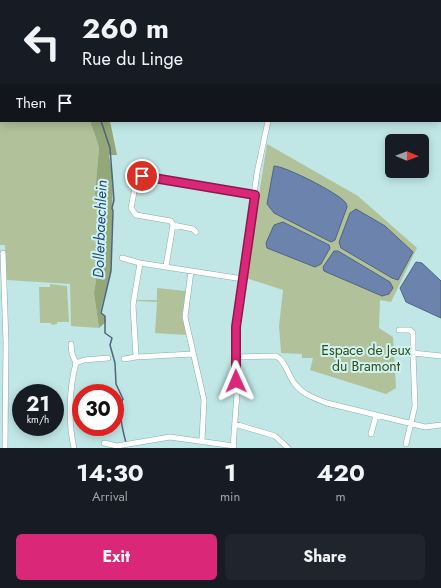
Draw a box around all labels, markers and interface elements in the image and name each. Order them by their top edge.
text: 260 m [82,8,169,49]
icon: left [16,16,68,68]
text: Rue du Linge [82,46,183,72]
text: Then [16,92,46,114]
icon: arrive [54,92,76,114]
north arrow [385,134,429,178]
map controls [385,134,429,178]
pin [125,159,159,193]
icon: arrive [131,165,153,187]
water label: Dollerbaechlein [87,180,113,278]
park label: Espace de Jeux du Bramont [321,340,411,376]
position arrow [215,360,257,402]
speed limit sign: 30 [72,384,124,436]
text: 21 [26,390,50,419]
text: km/h [27,412,49,427]
text: 14:30 [76,455,144,490]
text: 1 [224,455,236,490]
text: 420 [316,455,365,490]
text: Arrival [92,487,128,506]
text: min [220,487,240,506]
text: m [336,487,346,506]
button: Exit [16,534,217,580]
button: Share [225,534,425,580]

